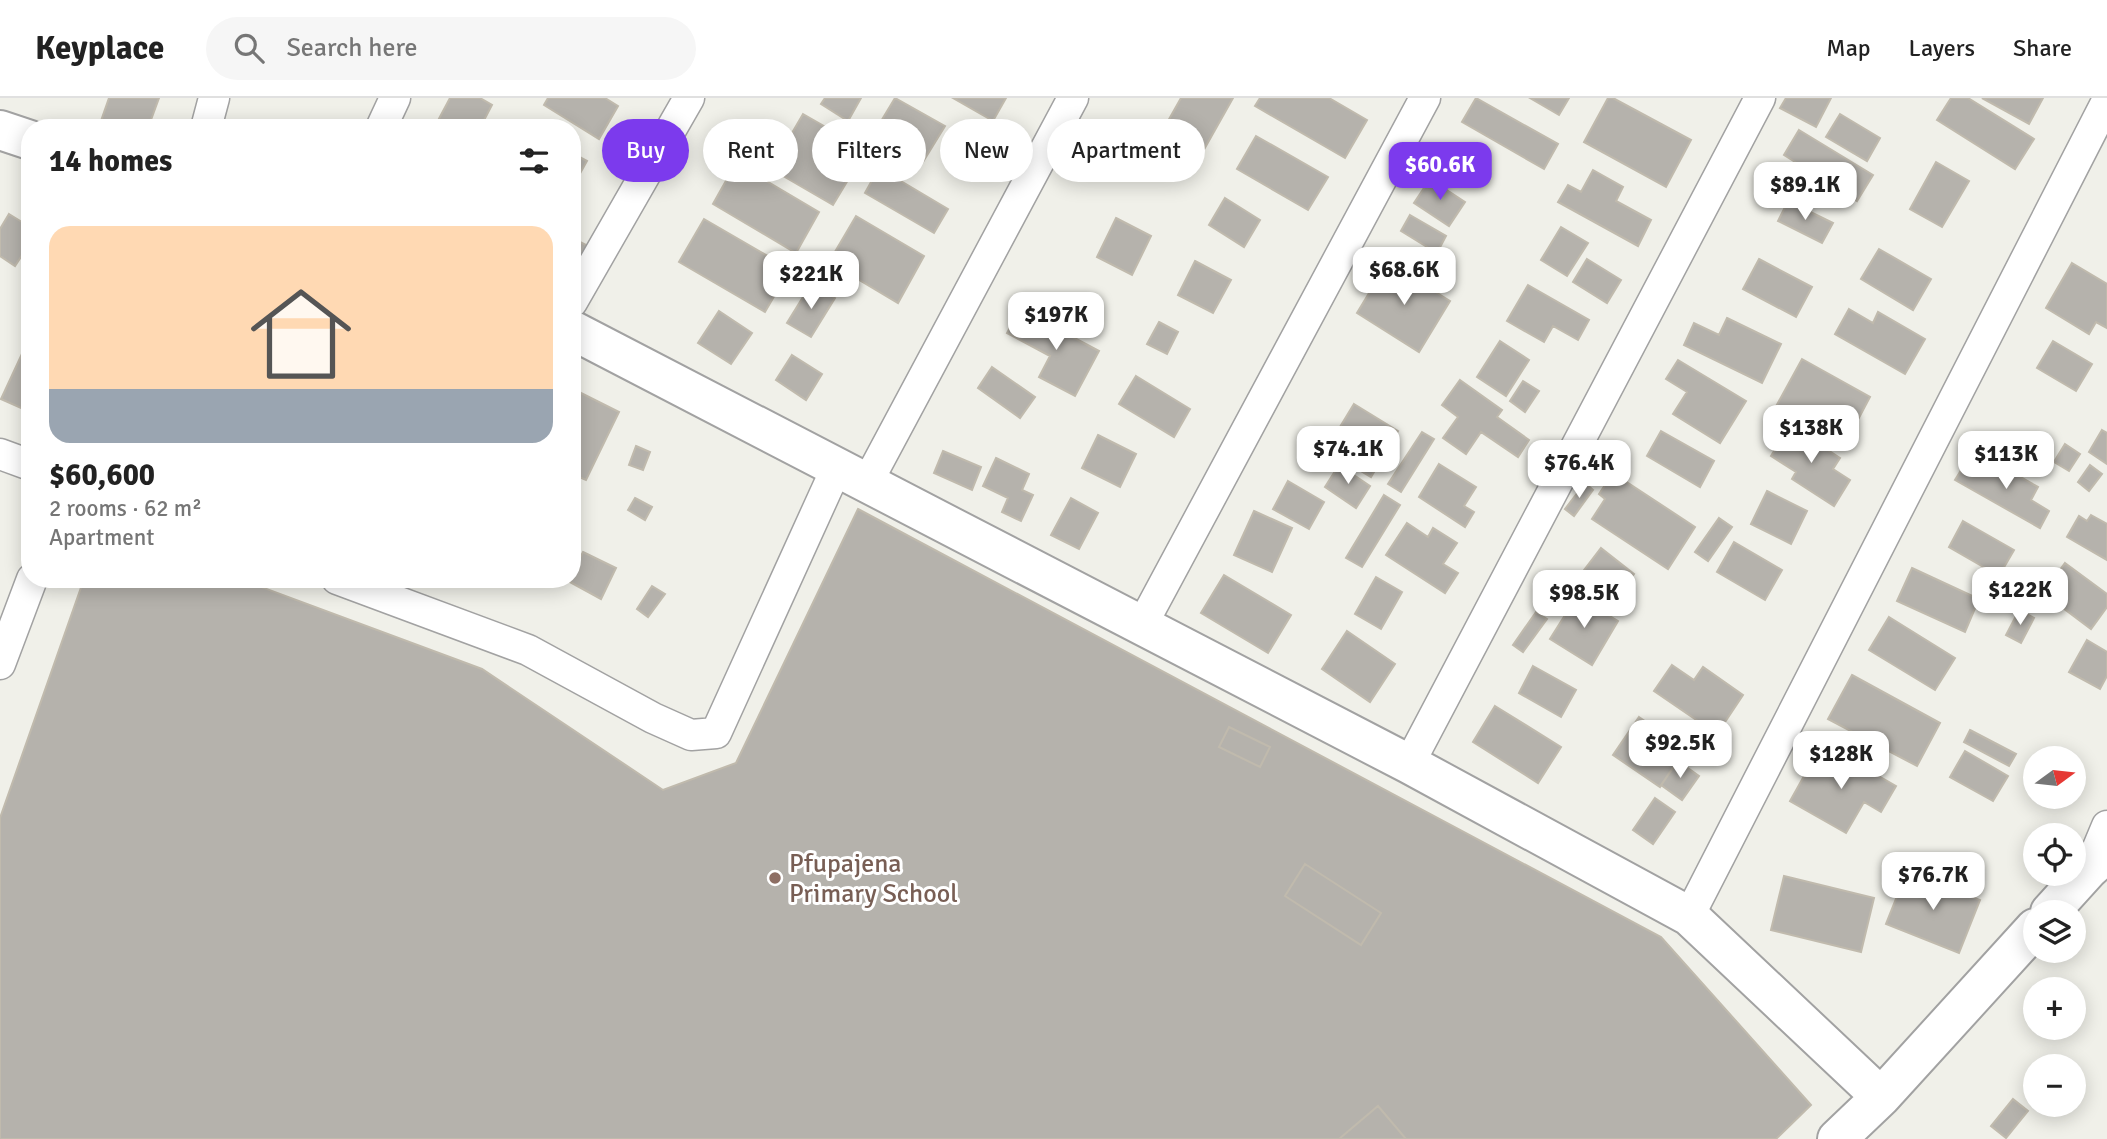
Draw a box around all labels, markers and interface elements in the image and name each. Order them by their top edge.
search box [206,17,696,80]
text: Keyplace [35,28,164,69]
icon: search [230,29,268,67]
text: Search here [286,32,418,64]
text: Map [1826,33,1871,63]
text: Layers [1909,33,1975,63]
text: Share [2013,33,2072,63]
chip: Buy [602,119,689,182]
chip: Rent [703,119,798,182]
chip: Filters [812,119,926,182]
chip: New [940,119,1033,182]
chip: Apartment [1047,119,1205,182]
icon: filters [515,142,553,180]
pin: $60.6K [1383,142,1497,202]
text: 14 homes [49,143,172,180]
text: $60.6K [1405,150,1475,179]
pin: $89.1K [1748,162,1862,222]
text: $89.1K [1770,170,1840,199]
pin: $68.6K [1347,248,1461,307]
pin: $221K [762,252,860,311]
text: $68.6K [1369,255,1439,284]
text: $221K [779,259,843,288]
icon: home [238,271,364,397]
pin: $197K [1007,292,1105,352]
text: $197K [1024,300,1088,329]
pin: $138K [1762,406,1860,465]
text: $138K [1779,413,1843,442]
pin: $74.1K [1291,426,1405,486]
pin: $113K [1957,432,2055,491]
text: $74.1K [1313,434,1383,463]
text: $113K [1974,439,2038,468]
pin: $76.4K [1522,440,1636,500]
text: $76.4K [1544,448,1614,477]
text: $60,600 [49,457,155,494]
text: 2 rooms · 62 m² [49,494,202,523]
text: Apartment [49,523,154,552]
pin: $122K [1971,568,2069,627]
pin: $98.5K [1527,570,1641,630]
text: $122K [1988,575,2052,604]
text: $98.5K [1549,578,1619,607]
pin: $92.5K [1623,720,1737,780]
text: $92.5K [1645,728,1715,757]
pin: $128K [1792,732,1890,791]
text: $128K [1809,739,1873,768]
north arrow [2023,746,2086,808]
map controls [2023,746,2086,1117]
button: locate [2023,823,2086,886]
place label: Pfupajena Primary School [789,848,958,910]
pin: $76.7K [1876,852,1990,912]
text: $76.7K [1898,860,1968,889]
marker: Pfupajena Primary School [767,870,783,886]
button: layers [2023,900,2086,963]
button: + [2023,977,2086,1040]
button: − [2023,1054,2086,1117]

